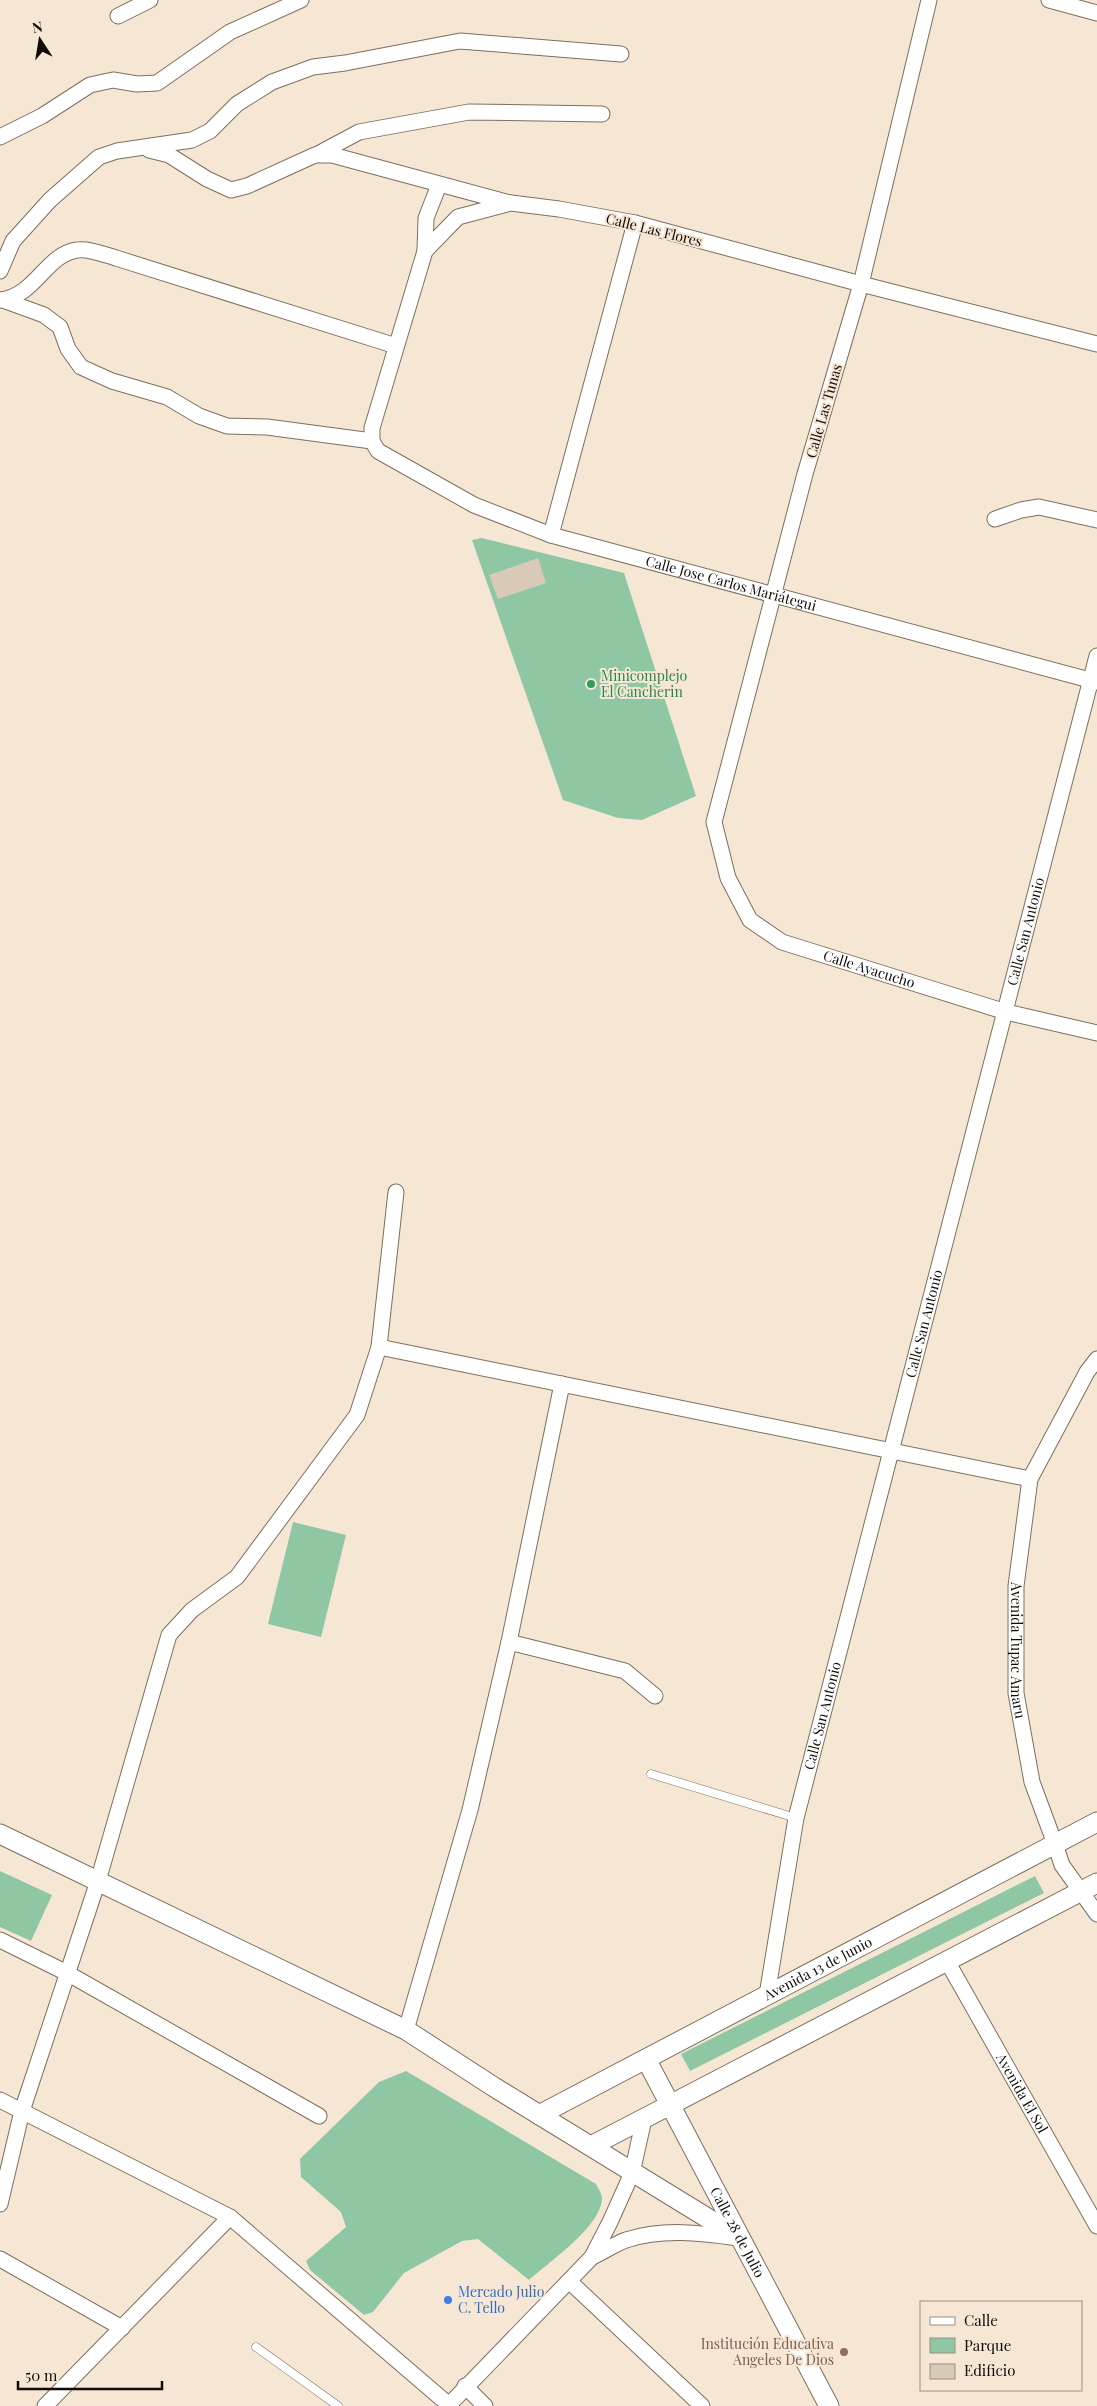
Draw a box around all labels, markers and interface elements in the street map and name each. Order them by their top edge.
north arrow [15,15,65,65]
text: N [30,16,44,37]
street label: Calle Las Flores [604,208,704,251]
street label: Calle Las Tunas [801,362,846,460]
street label: Calle Jose Carlos Mariátegui [644,551,819,615]
place label: Minicomplejo El Cancherin [601,666,687,701]
marker: Minicomplejo El Cancherin [585,678,597,690]
street label: Calle San Antonio [1002,875,1048,988]
street label: Calle Ayacucho [821,945,918,992]
street label: Calle San Antonio [900,1267,947,1380]
street label: Avenida Tupac Amaru [1007,1581,1030,1720]
street label: Calle San Antonio [799,1659,845,1772]
street label: Avenida 13 de Junio [759,1932,875,2005]
street label: Avenida El Sol [992,2049,1052,2136]
street label: Calle 28 de Julio [706,2184,770,2281]
place label: Mercado Julio C. Tello [458,2282,545,2317]
marker: Mercado Julio C. Tello [442,2294,454,2306]
legend [920,2301,1082,2391]
text: Calle [964,2310,998,2330]
place label: Institución Educativa Angeles De Dios [701,2334,834,2369]
text: Parque [964,2335,1011,2355]
marker: Institución Educativa Angeles De Dios [838,2346,850,2358]
scale bar [18,2358,161,2390]
text: Edificio [964,2360,1015,2380]
text: 50 m [25,2365,58,2385]

